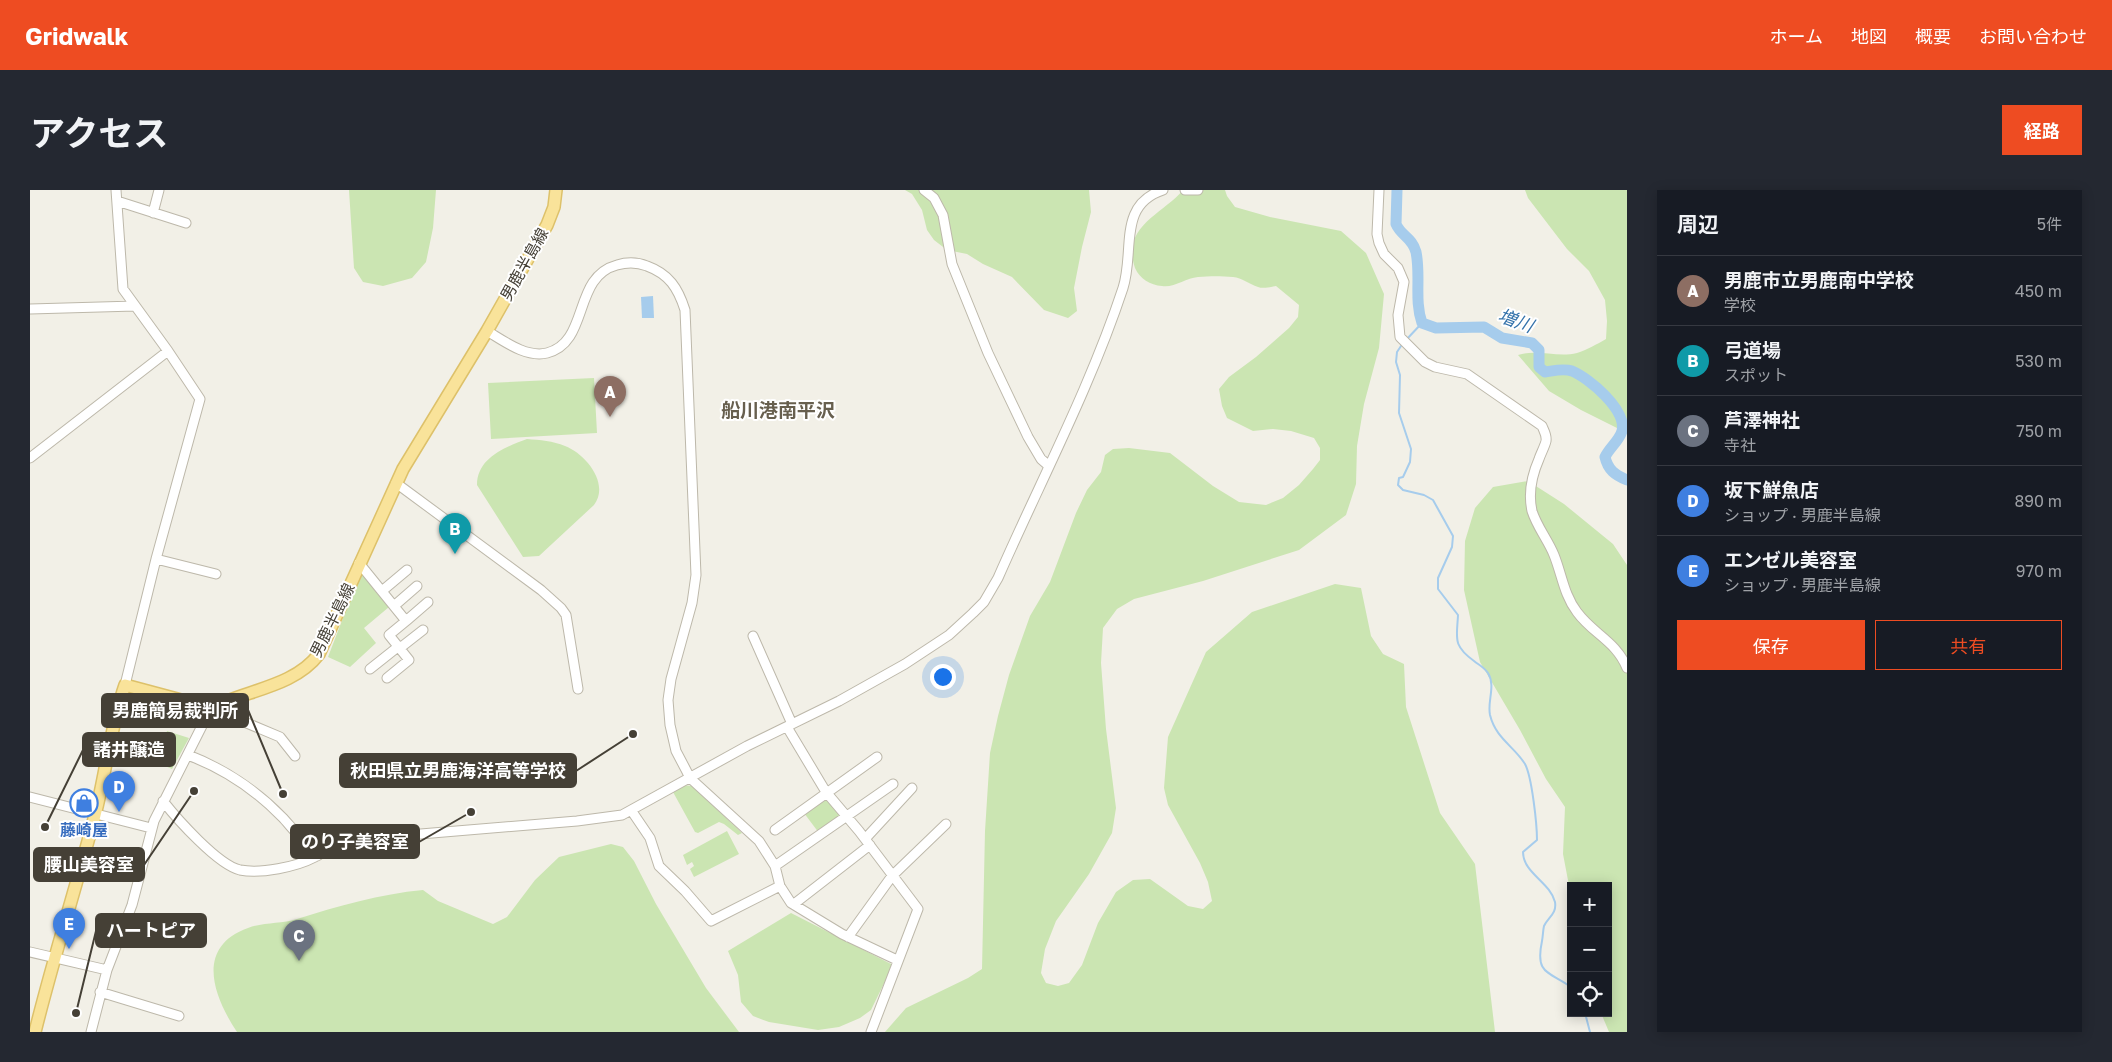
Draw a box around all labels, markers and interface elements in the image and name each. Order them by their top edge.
text: Gridwalk [25,21,129,50]
text: ホーム [1770,25,1823,47]
text: 地図 [1851,25,1887,47]
text: 概要 [1915,25,1951,47]
text: お問い合わせ [1979,25,2087,47]
button: 経路 [2002,105,2082,155]
text: アクセス [30,112,168,154]
text: 周辺 [1677,211,1719,237]
text: 5件 [2037,214,2062,234]
street label: 男鹿半島線 [496,224,552,304]
text: 男鹿市立男鹿南中学校 [1724,268,1914,291]
text: A [1687,281,1699,301]
text: 450 m [2015,281,2062,301]
text: 学校 [1724,295,1756,315]
water label: 増川 [1495,304,1539,337]
text: 弓道場 [1724,338,1781,361]
text: B [1687,351,1699,371]
text: 530 m [2015,351,2062,371]
text: スポット [1724,365,1788,385]
pin: A [594,376,626,417]
district label: 船川港南平沢 [721,398,835,421]
text: 芦澤神社 [1724,408,1800,431]
text: C [1687,421,1699,441]
text: 750 m [2016,421,2062,441]
text: 寺社 [1724,435,1756,455]
text: 坂下鮮魚店 [1724,478,1819,501]
text: D [1687,491,1699,511]
text: 890 m [2014,491,2062,511]
text: ショップ · 男鹿半島線 [1724,505,1881,525]
pin: B [439,513,471,554]
text: エンゼル美容室 [1724,548,1857,571]
text: E [1688,561,1698,581]
text: 970 m [2016,561,2062,581]
text: ショップ · 男鹿半島線 [1724,575,1881,595]
street label: 男鹿半島線 [305,580,359,660]
button: 保存 [1677,620,1865,670]
button: 共有 [1875,620,2062,670]
your location [930,664,956,690]
callout: 男鹿簡易裁判所 [102,694,248,727]
text: 男鹿簡易裁判所 [112,699,238,721]
callout: 諸井醸造 [83,733,175,766]
text: 諸井醸造 [93,738,165,760]
callout: 秋田県立男鹿海洋高等学校 [340,754,576,787]
text: 秋田県立男鹿海洋高等学校 [350,759,566,781]
pin: D [103,771,135,812]
shop icon: 藤崎屋 [69,788,99,818]
place label: 藤崎屋 [60,820,108,840]
callout: のり子美容室 [291,825,419,858]
text: のり子美容室 [301,830,409,852]
callout: 腰山美容室 [34,848,144,881]
text: 腰山美容室 [44,853,134,875]
map controls [1567,882,1612,1017]
button: + [1567,882,1612,927]
pin: E [53,908,85,949]
callout: ハートピア [96,914,206,947]
text: ハートピア [106,919,196,941]
pin: C [283,920,315,961]
button: − [1567,927,1612,972]
button: locate [1567,972,1612,1017]

